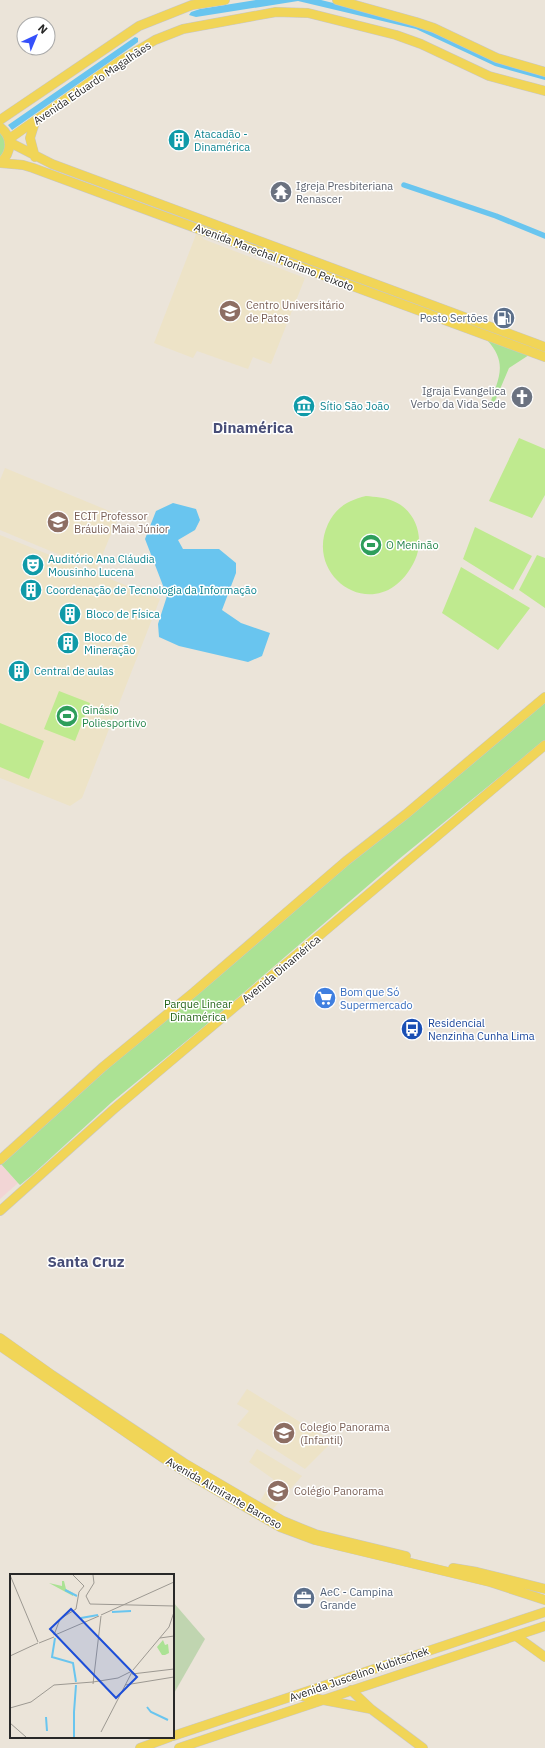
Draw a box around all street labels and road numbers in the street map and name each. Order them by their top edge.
street label: Avenida Eduardo Magalhães [30,38,154,128]
street label: Avenida Marechal Floriano Peixoto [192,220,356,294]
street label: Avenida Dinamérica [239,932,323,1006]
street label: Avenida Almirante Barroso [163,1454,285,1532]
street label: Avenida Juscelino Kubitschek [287,1643,431,1704]

